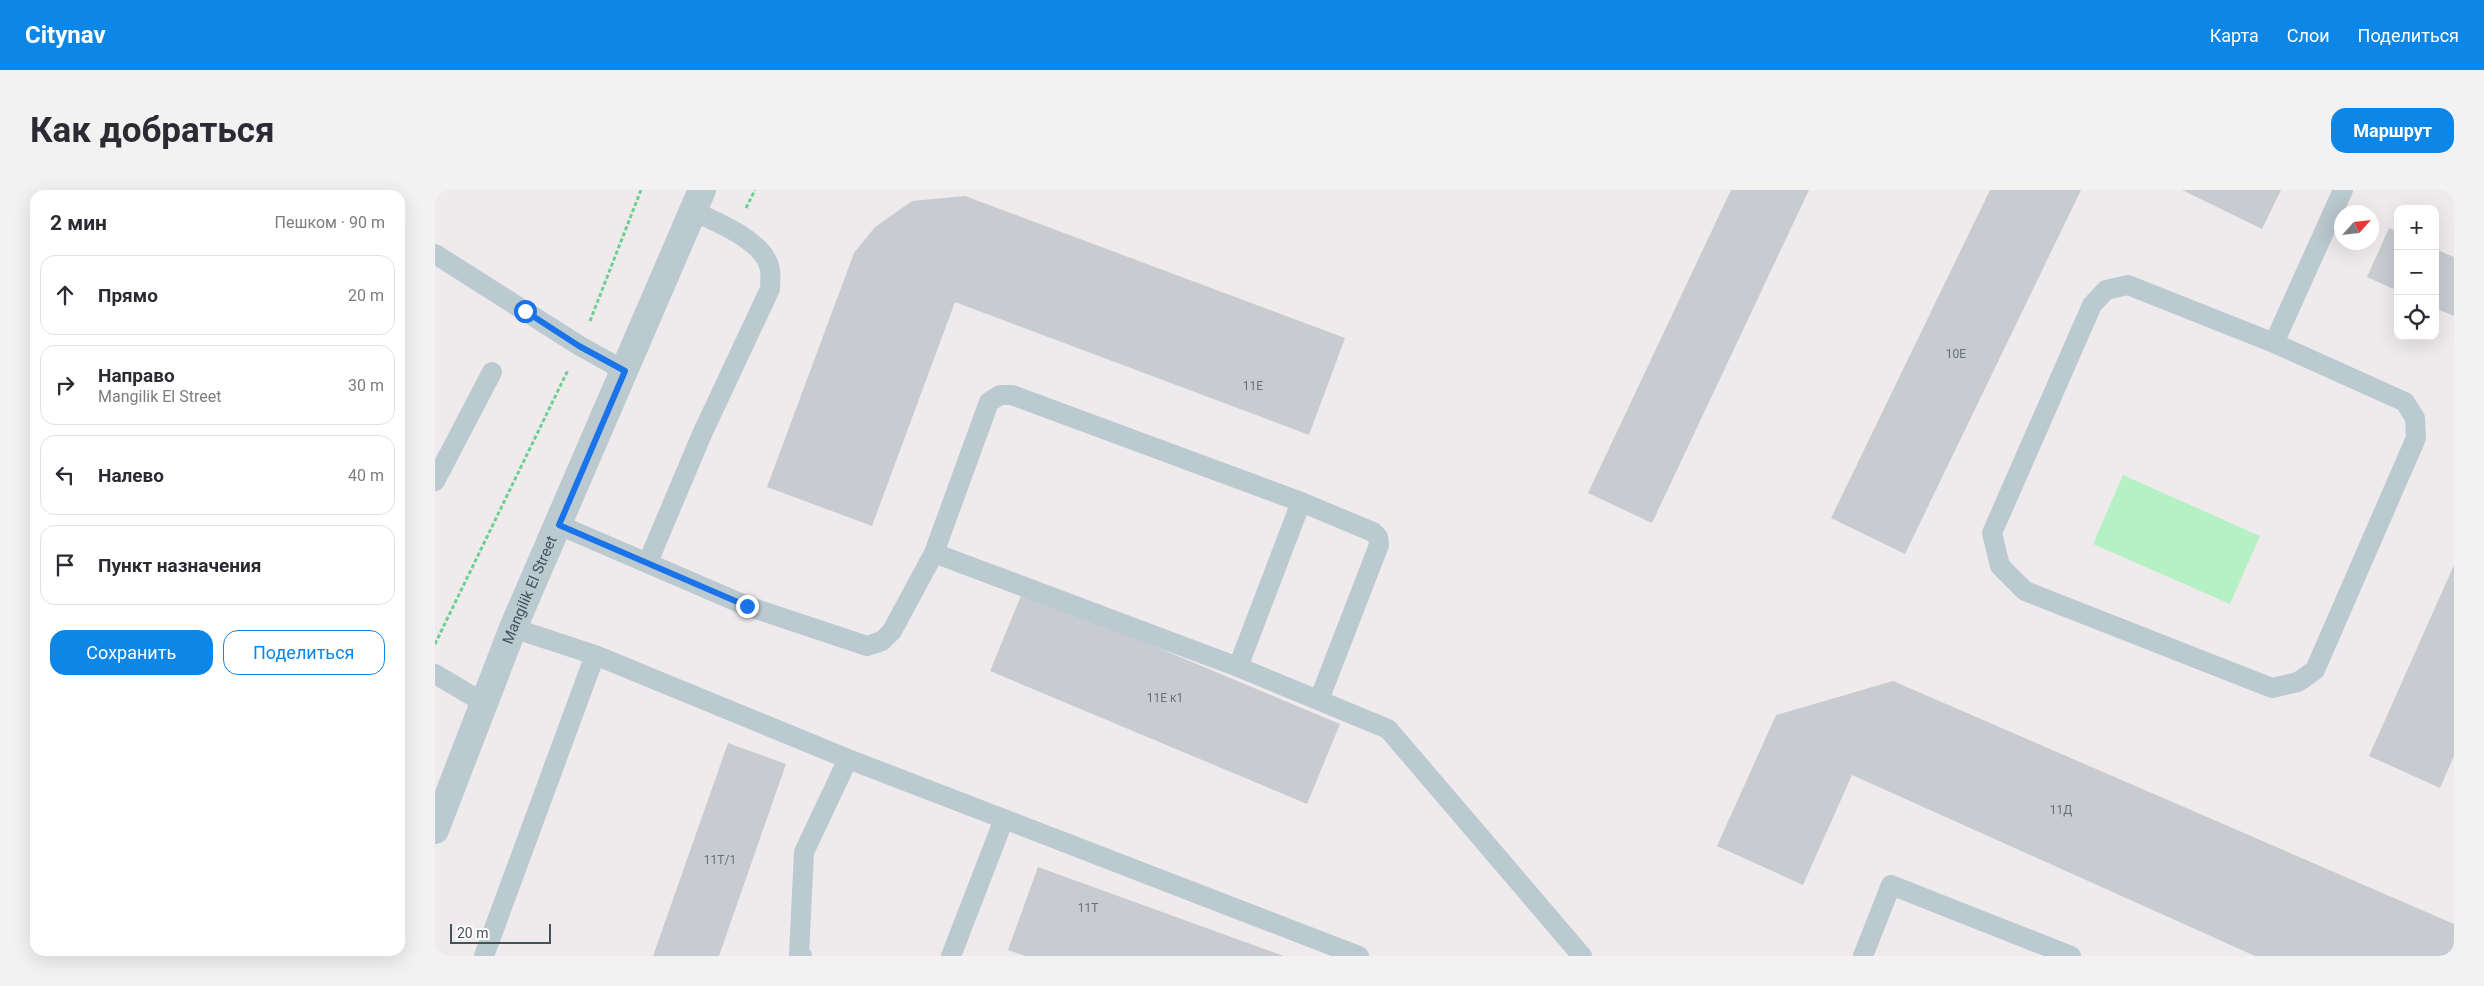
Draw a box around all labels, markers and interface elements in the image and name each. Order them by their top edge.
text: Citynav [25,21,106,49]
text: Карта [2210,25,2259,46]
text: Слои [2287,25,2330,46]
text: Поделиться [2358,25,2459,46]
button: Маршрут [2331,108,2454,153]
text: Как добраться [30,110,275,151]
north arrow [2334,205,2379,250]
map controls [2394,205,2439,340]
button: + [2394,205,2439,250]
text: 2 мин [50,211,107,235]
text: Пешком · 90 m [275,213,385,232]
button: − [2394,250,2439,295]
icon: ahead [51,281,79,309]
text: Прямо [98,284,158,307]
text: 20 m [348,286,384,305]
button: locate [2394,295,2439,340]
route start [514,300,537,323]
house number: 10Е [1946,347,1966,361]
text: Направо [98,364,175,387]
icon: right [51,371,79,399]
text: 30 m [348,376,384,395]
house number: 11Е [1243,379,1263,393]
text: Mangilik El Street [98,387,221,406]
icon: left [51,461,79,489]
text: Налево [98,464,164,487]
text: 40 m [348,466,384,485]
street label: Mangilik El Street [499,533,561,647]
icon: arrive [51,551,79,579]
text: Пункт назначения [98,554,261,577]
route end [736,595,759,618]
button: Сохранить [50,630,213,675]
button: Поделиться [223,630,385,675]
house number: 11Е к1 [1147,691,1183,705]
house number: 11Д [2050,803,2072,817]
house number: 11Т/1 [704,853,736,867]
house number: 11Т [1078,901,1098,915]
scale bar [450,921,551,944]
text: 20 m [457,925,489,941]

